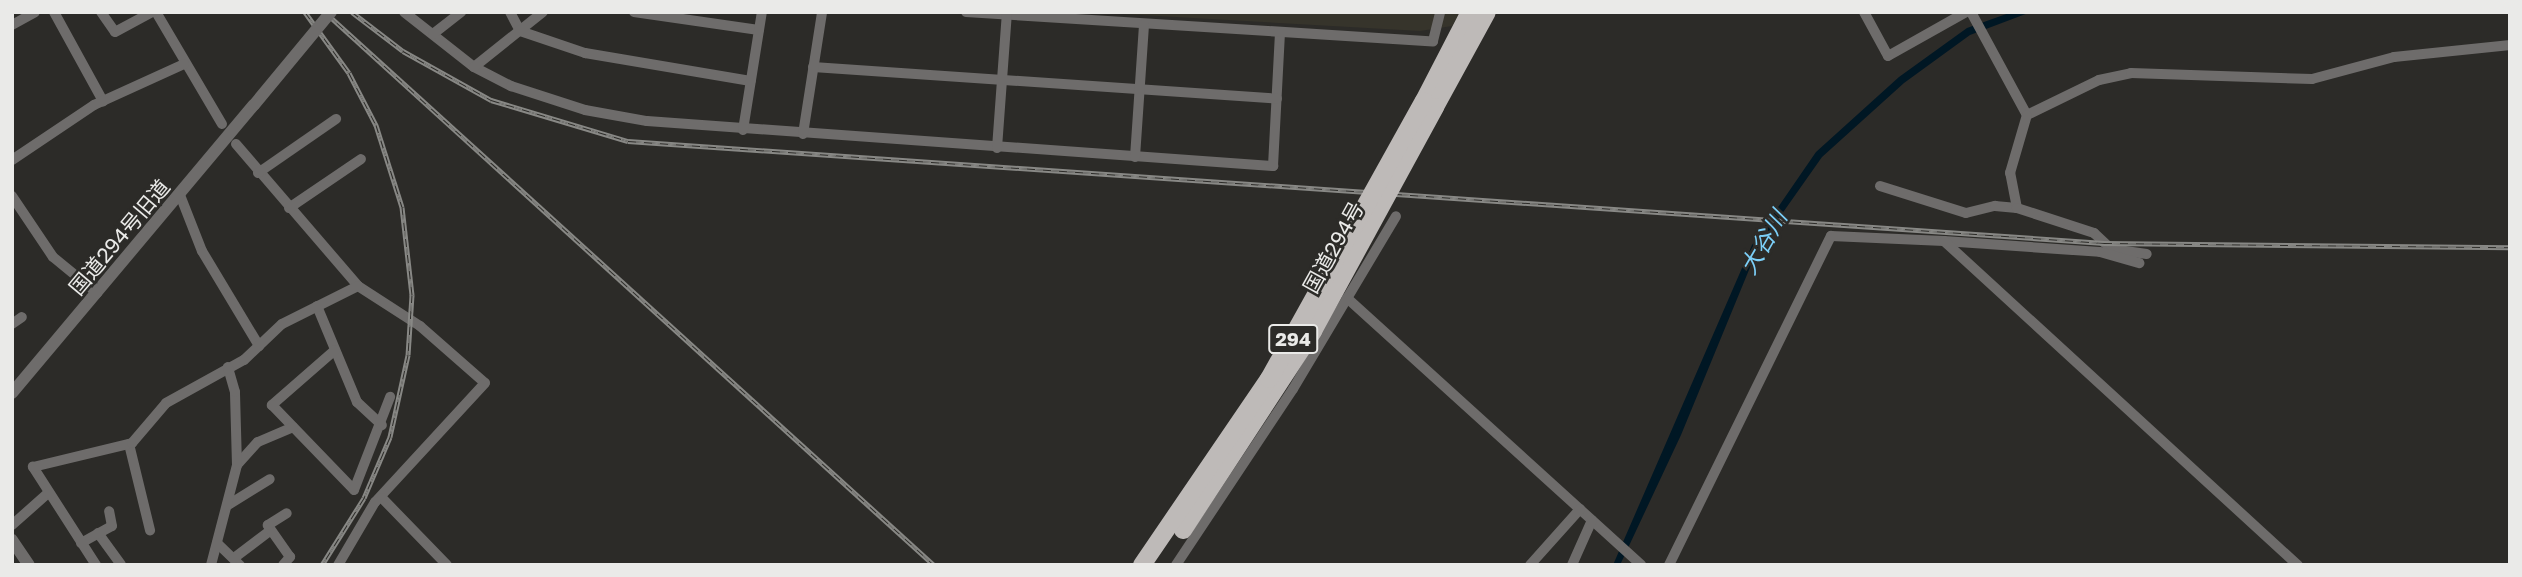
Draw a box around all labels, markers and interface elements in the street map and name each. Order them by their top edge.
street label: 国道294号旧道 [63,174,175,300]
street label: 国道294号 [1298,197,1368,297]
water label: 大谷川 [1734,205,1792,279]
road number: 294 [1267,324,1319,354]

